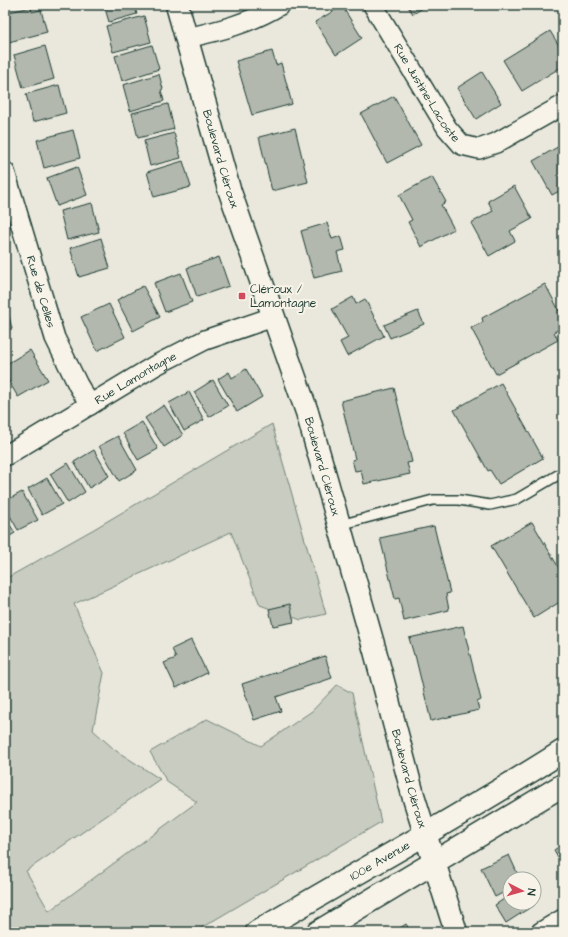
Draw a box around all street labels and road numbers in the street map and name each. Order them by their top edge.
street label: Rue Justine-Lacoste [389,40,464,146]
street label: Boulevard Cléroux [198,108,243,211]
street label: Rue de Celles [22,254,59,330]
street label: Rue Lamontagne [92,348,180,409]
street label: Boulevard Cléroux [300,415,344,518]
street label: Boulevard Cléroux [387,727,431,830]
street label: 100e Avenue [347,837,414,885]

